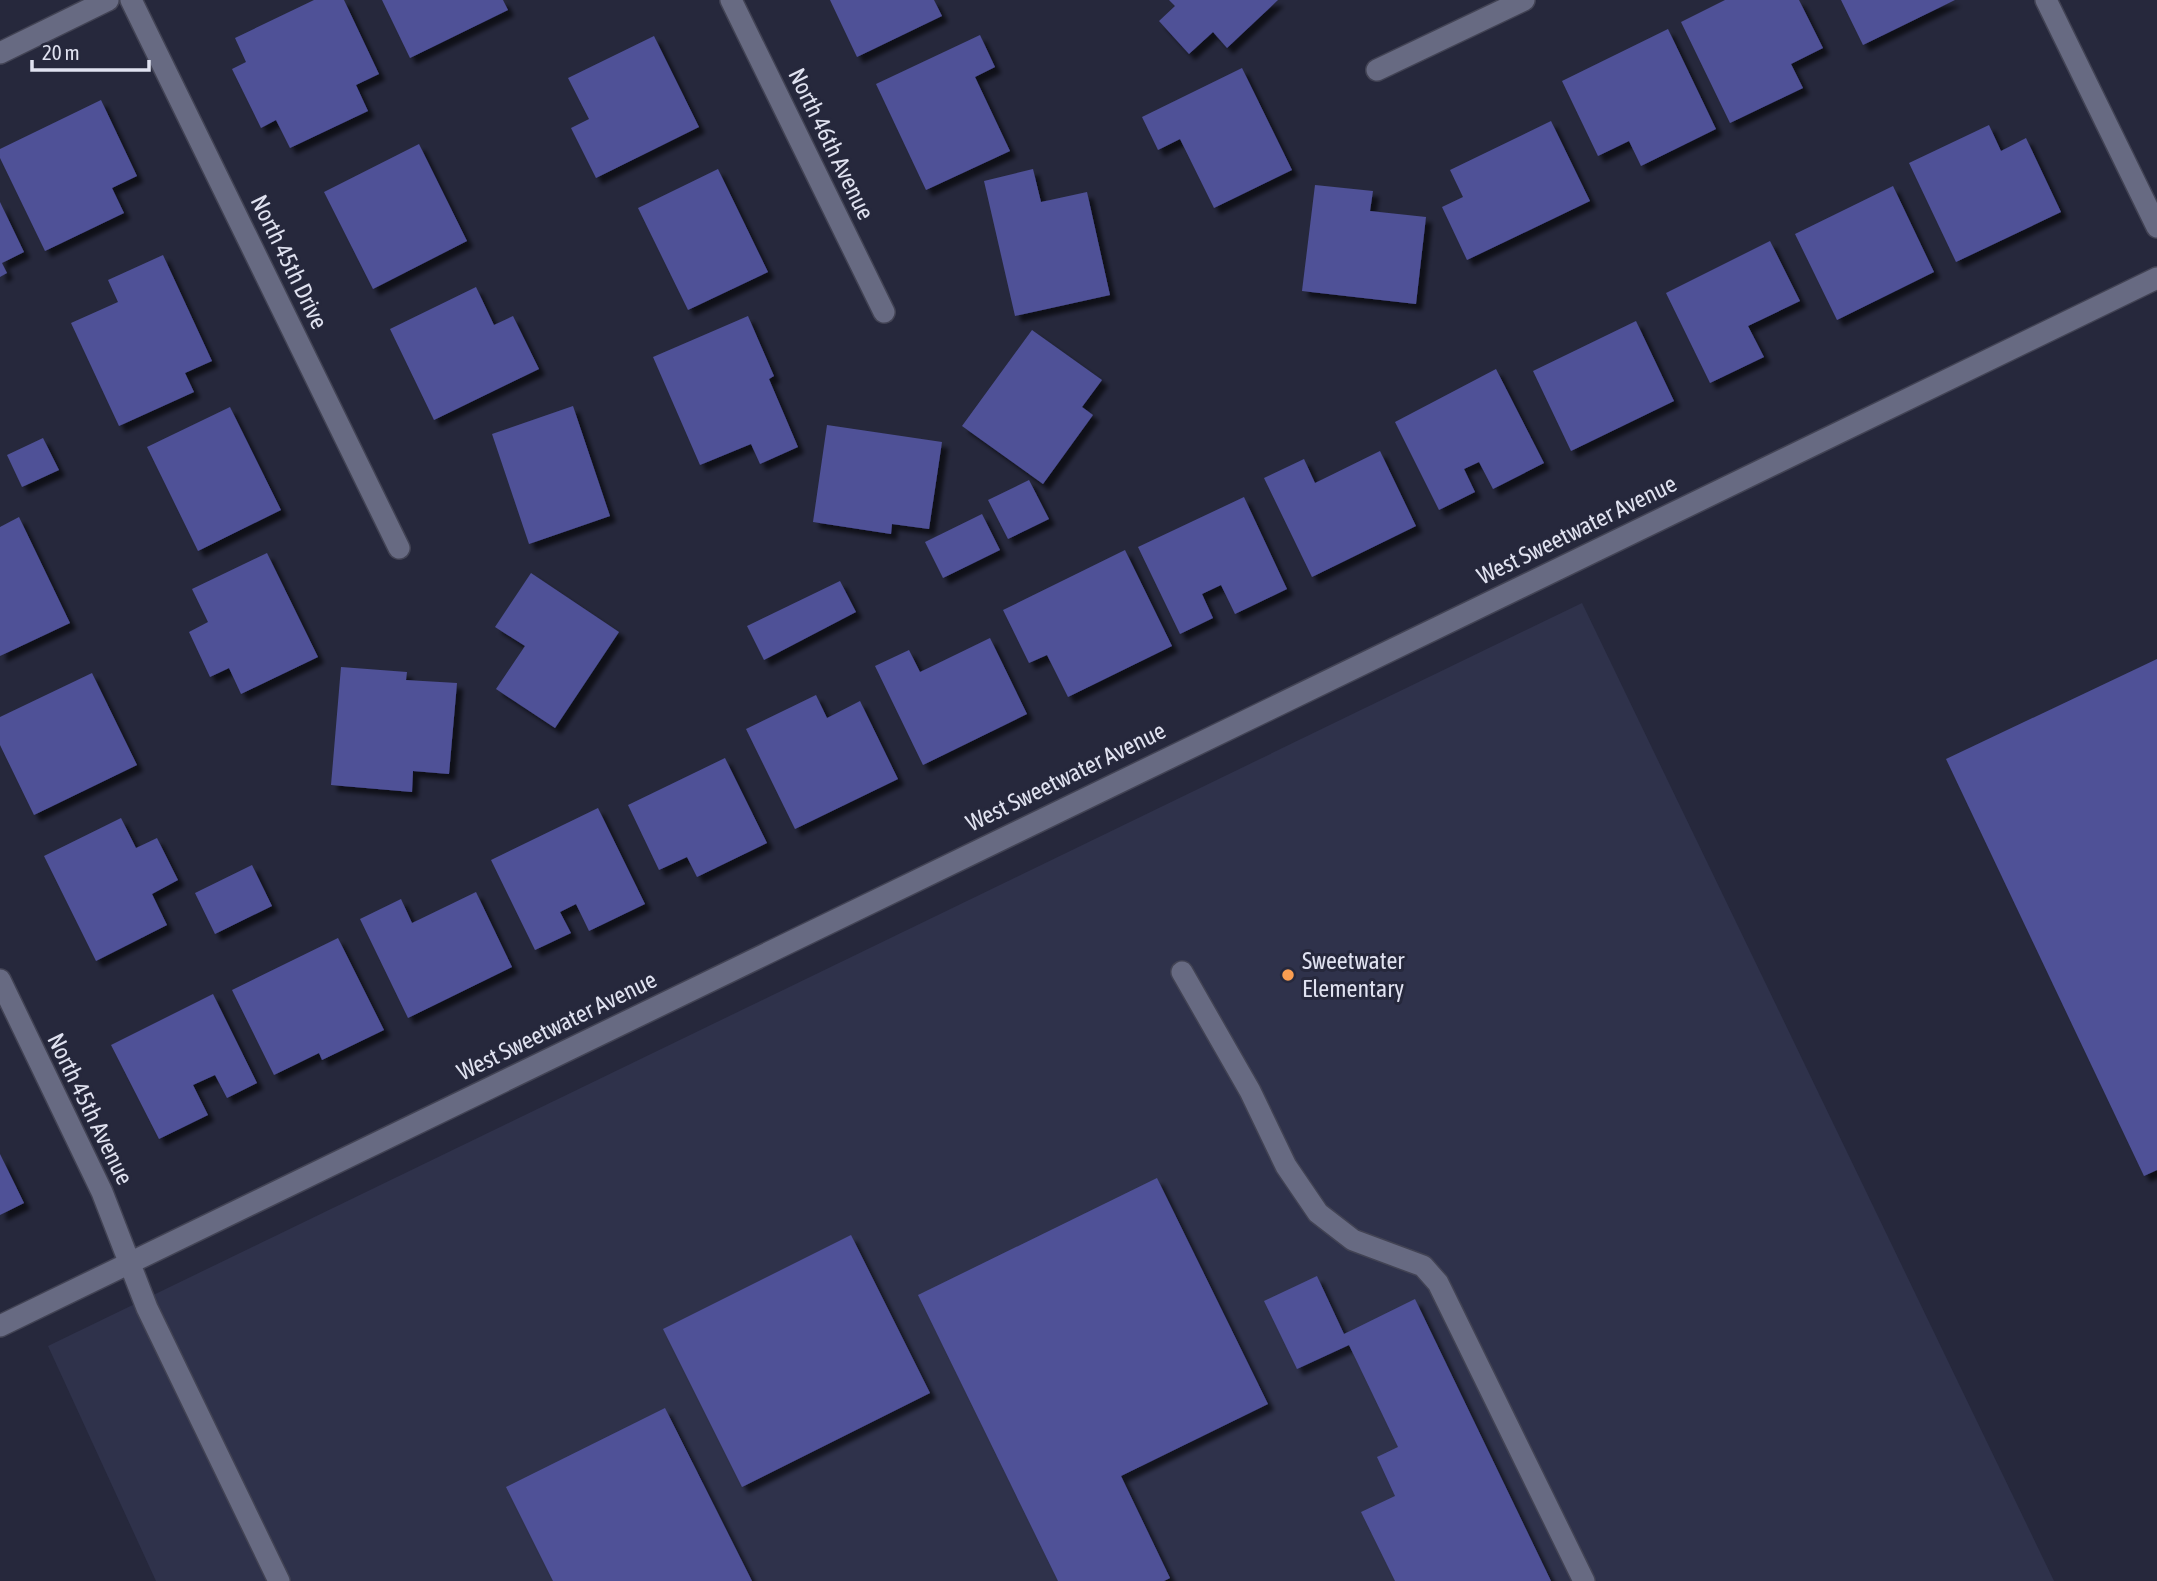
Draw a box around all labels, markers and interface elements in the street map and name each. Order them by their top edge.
scale bar [32,28,149,72]
text: 20 m [42,40,80,64]
street label: North 46th Avenue [783,64,880,224]
street label: North 45th Drive [246,191,333,333]
street label: West Sweetwater Avenue [1473,470,1681,590]
street label: West Sweetwater Avenue [962,717,1170,837]
place label: Sweetwater Elementary [1302,947,1405,1002]
street label: West Sweetwater Avenue [453,966,661,1086]
marker: Sweetwater Elementary [1280,967,1296,983]
street label: North 45th Avenue [42,1029,139,1189]

